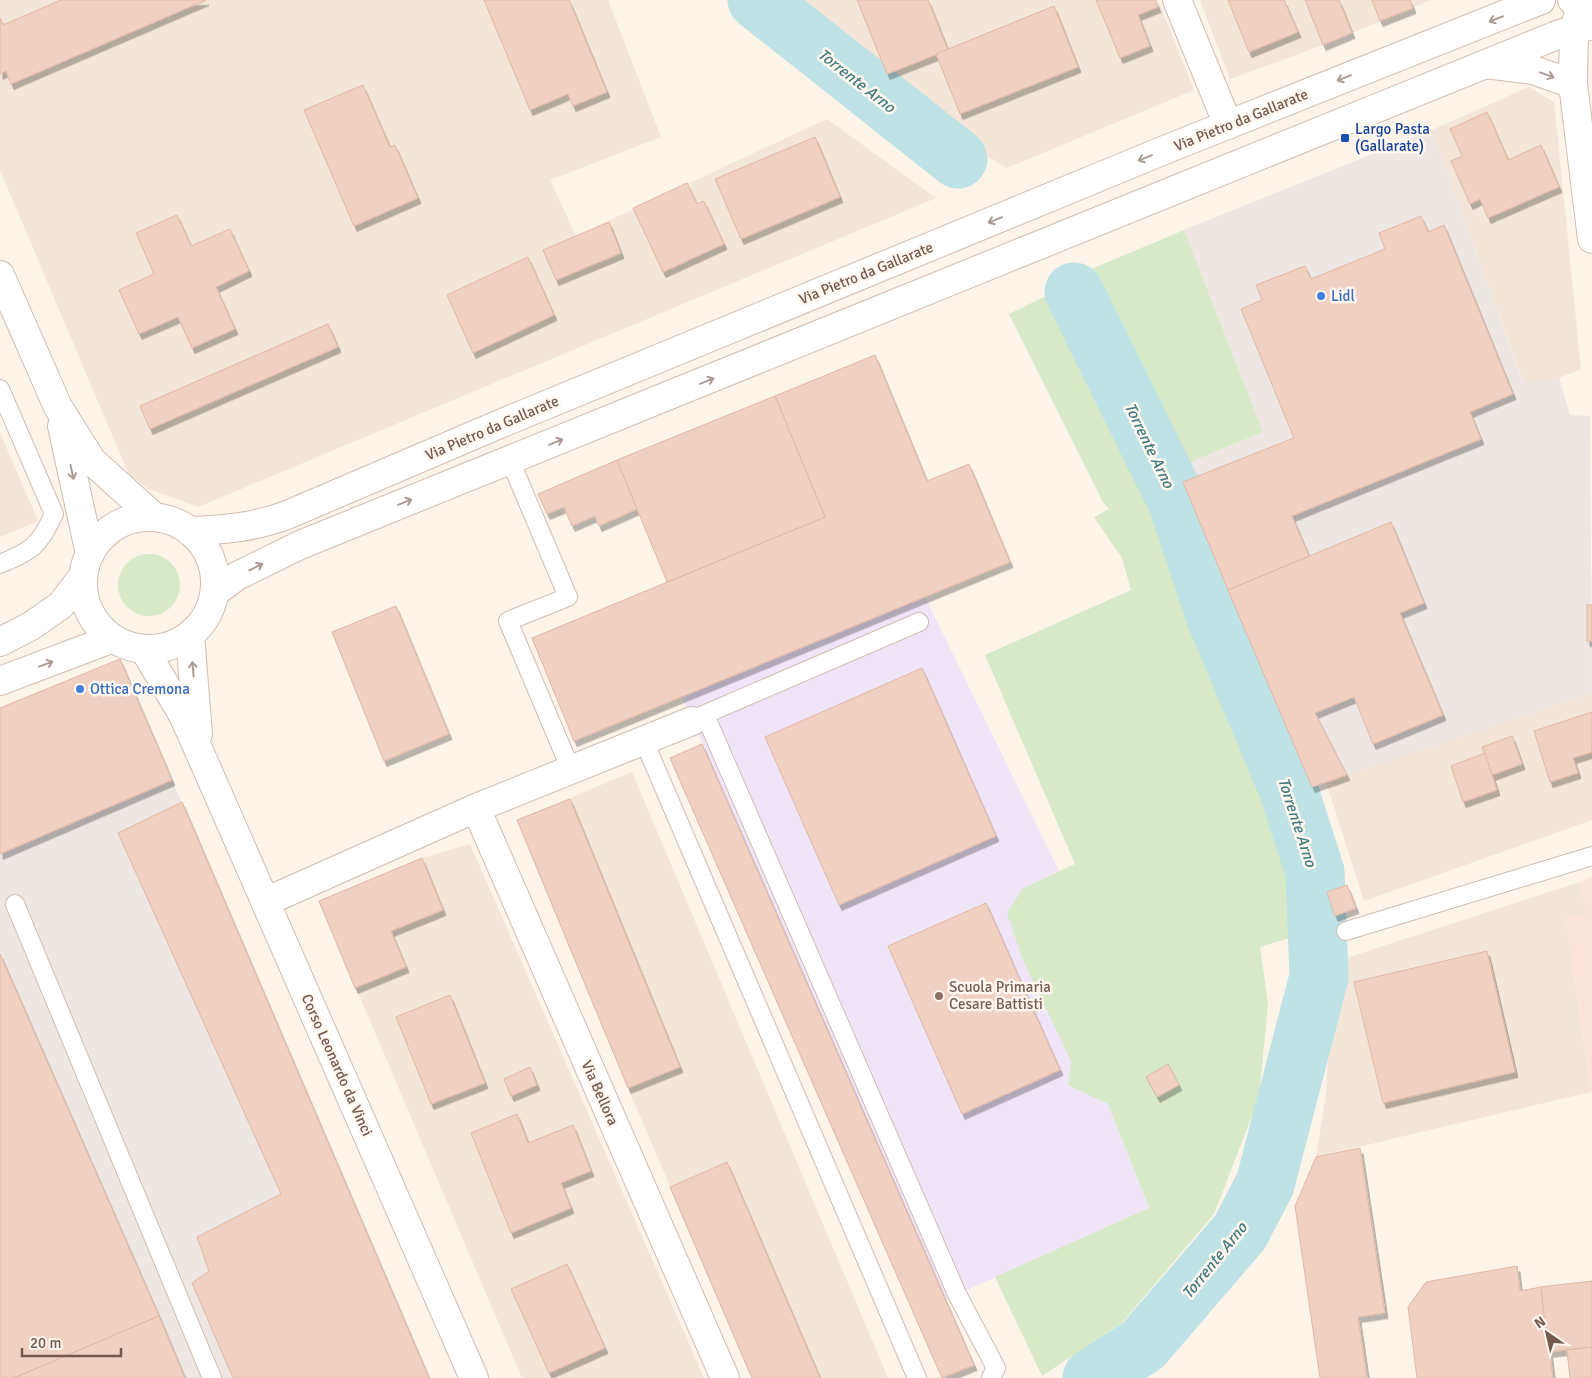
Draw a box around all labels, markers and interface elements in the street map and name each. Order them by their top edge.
one-way arrow [1489,15,1504,24]
water label: Torrente Arno [814,44,900,118]
one-way arrow [1539,71,1554,80]
one-way arrow [1337,75,1352,84]
street label: Via Pietro da Gallarate [1171,85,1311,155]
place label: Largo Pasta (Gallarate) [1355,120,1430,155]
marker: Largo Pasta (Gallarate) [1339,132,1351,144]
one-way arrow [1138,154,1153,163]
one-way arrow [988,216,1003,226]
street label: Via Pietro da Gallarate [796,238,936,308]
place label: Lidl [1331,287,1355,305]
marker: Lidl [1315,290,1327,302]
one-way arrow [699,376,714,386]
street label: Via Pietro da Gallarate [423,392,561,464]
water label: Torrente Arno [1120,399,1179,492]
one-way arrow [548,437,563,446]
one-way arrow [68,464,77,480]
one-way arrow [397,497,412,507]
one-way arrow [248,562,263,571]
one-way arrow [37,659,53,668]
one-way arrow [188,662,197,678]
place label: Ottica Cremona [90,680,190,698]
marker: Ottica Cremona [74,683,86,695]
water label: Torrente Arno [1273,775,1321,870]
place label: Scuola Primaria Cesare Battisti [949,978,1051,1013]
marker: Scuola Primaria Cesare Battisti [933,990,945,1002]
street label: Corso Leonardo da Vinci [297,991,377,1139]
street label: Via Bellora [578,1058,622,1128]
water label: Torrente Arno [1178,1218,1252,1303]
north arrow [1522,1308,1572,1358]
text: N [1531,1313,1549,1332]
scale bar [22,1326,121,1358]
text: 20 m [30,1334,61,1352]

